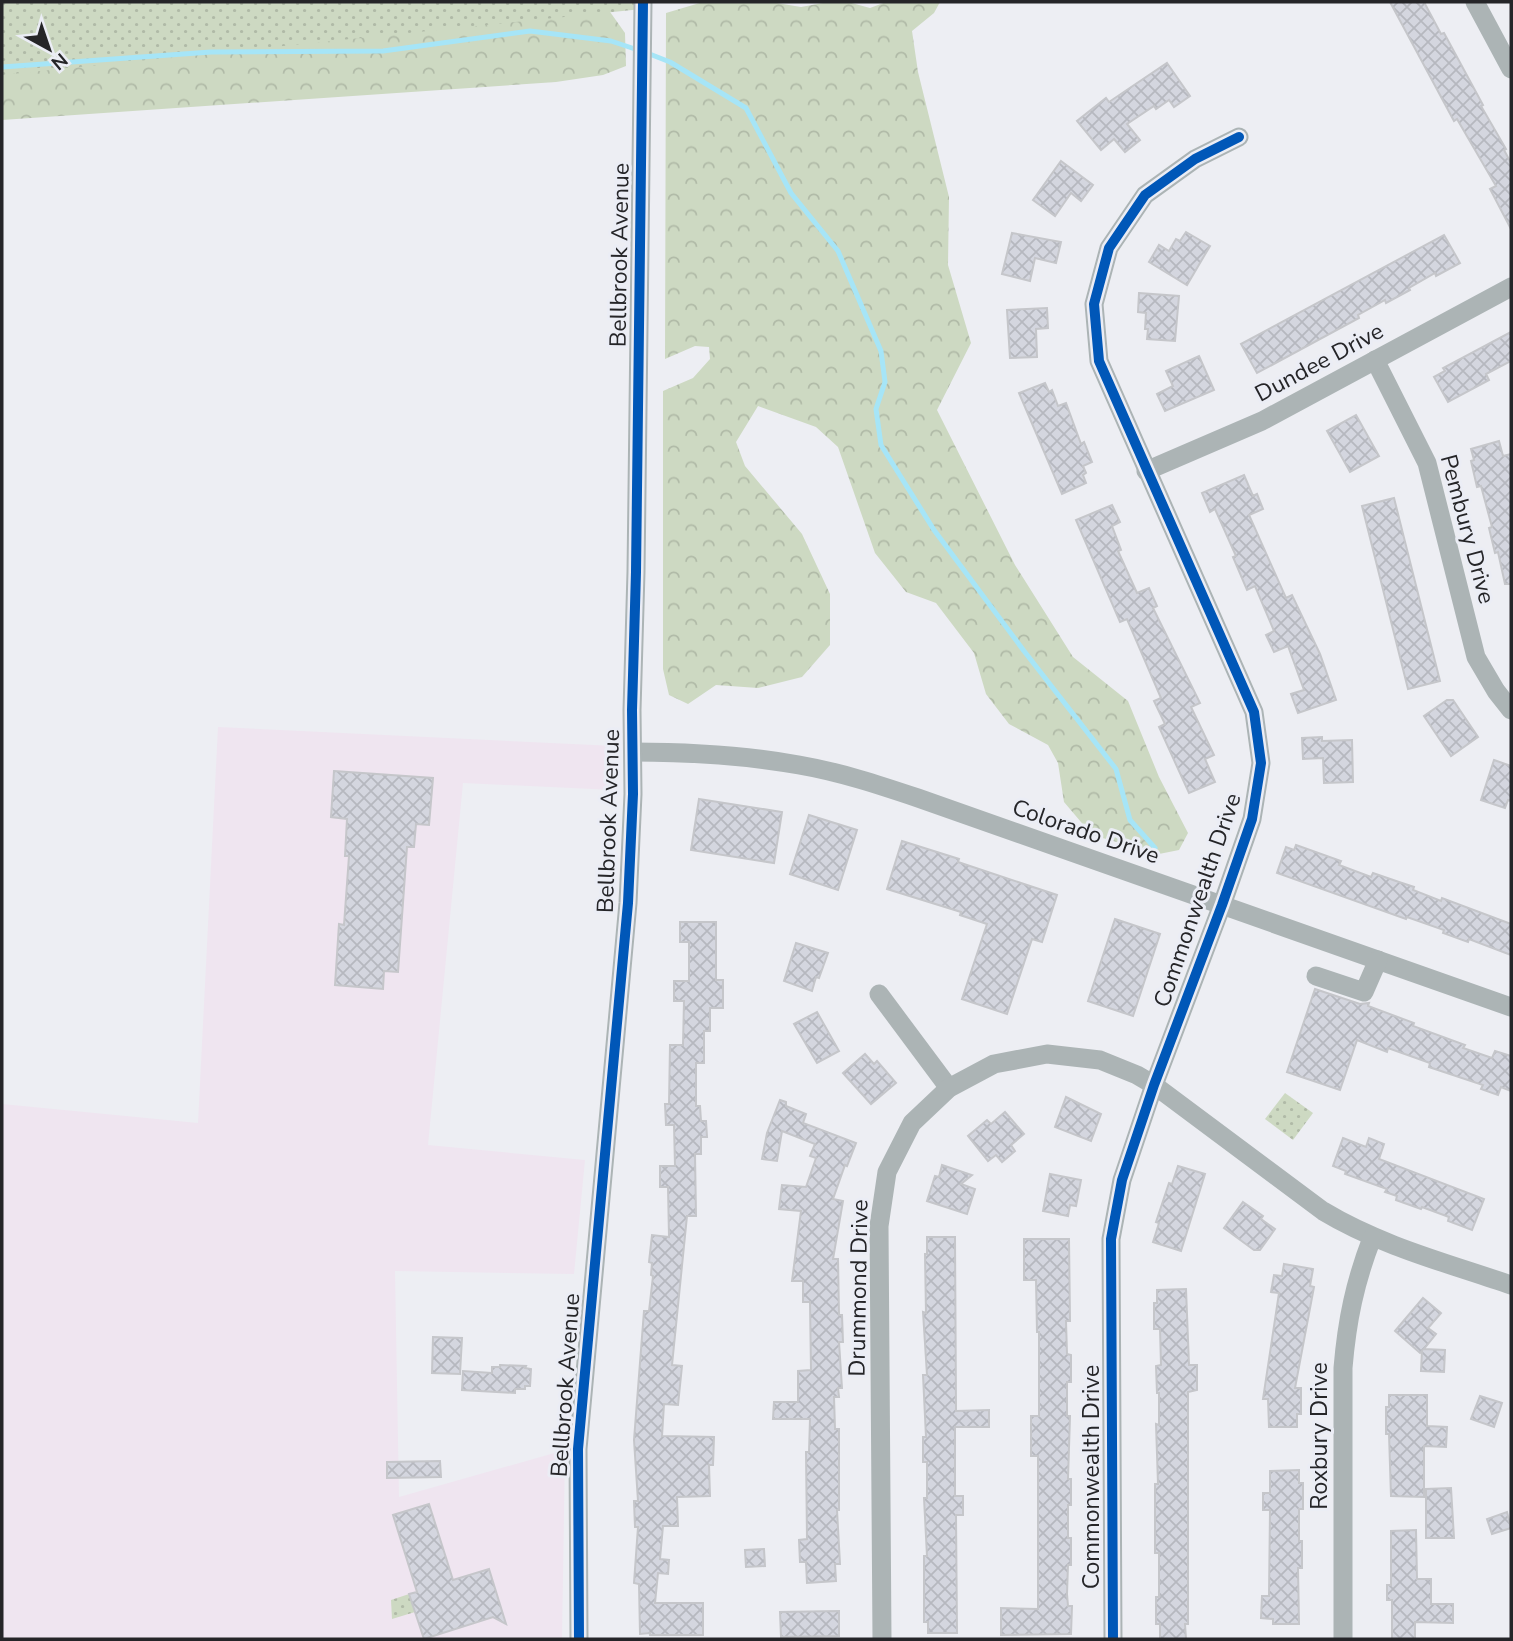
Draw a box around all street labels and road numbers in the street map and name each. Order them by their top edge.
street label: Bellbrook Avenue [602,163,637,347]
street label: Dundee Drive [1250,316,1389,409]
street label: Pembury Drive [1433,451,1502,607]
street label: Bellbrook Avenue [590,728,627,914]
street label: Commonwealth Drive [1146,789,1249,1011]
street label: Colorado Drive [1008,792,1164,871]
street label: Drummond Drive [841,1199,876,1377]
street label: Bellbrook Avenue [544,1292,587,1478]
street label: Roxbury Drive [1304,1362,1335,1510]
street label: Commonwealth Drive [1076,1365,1107,1589]

